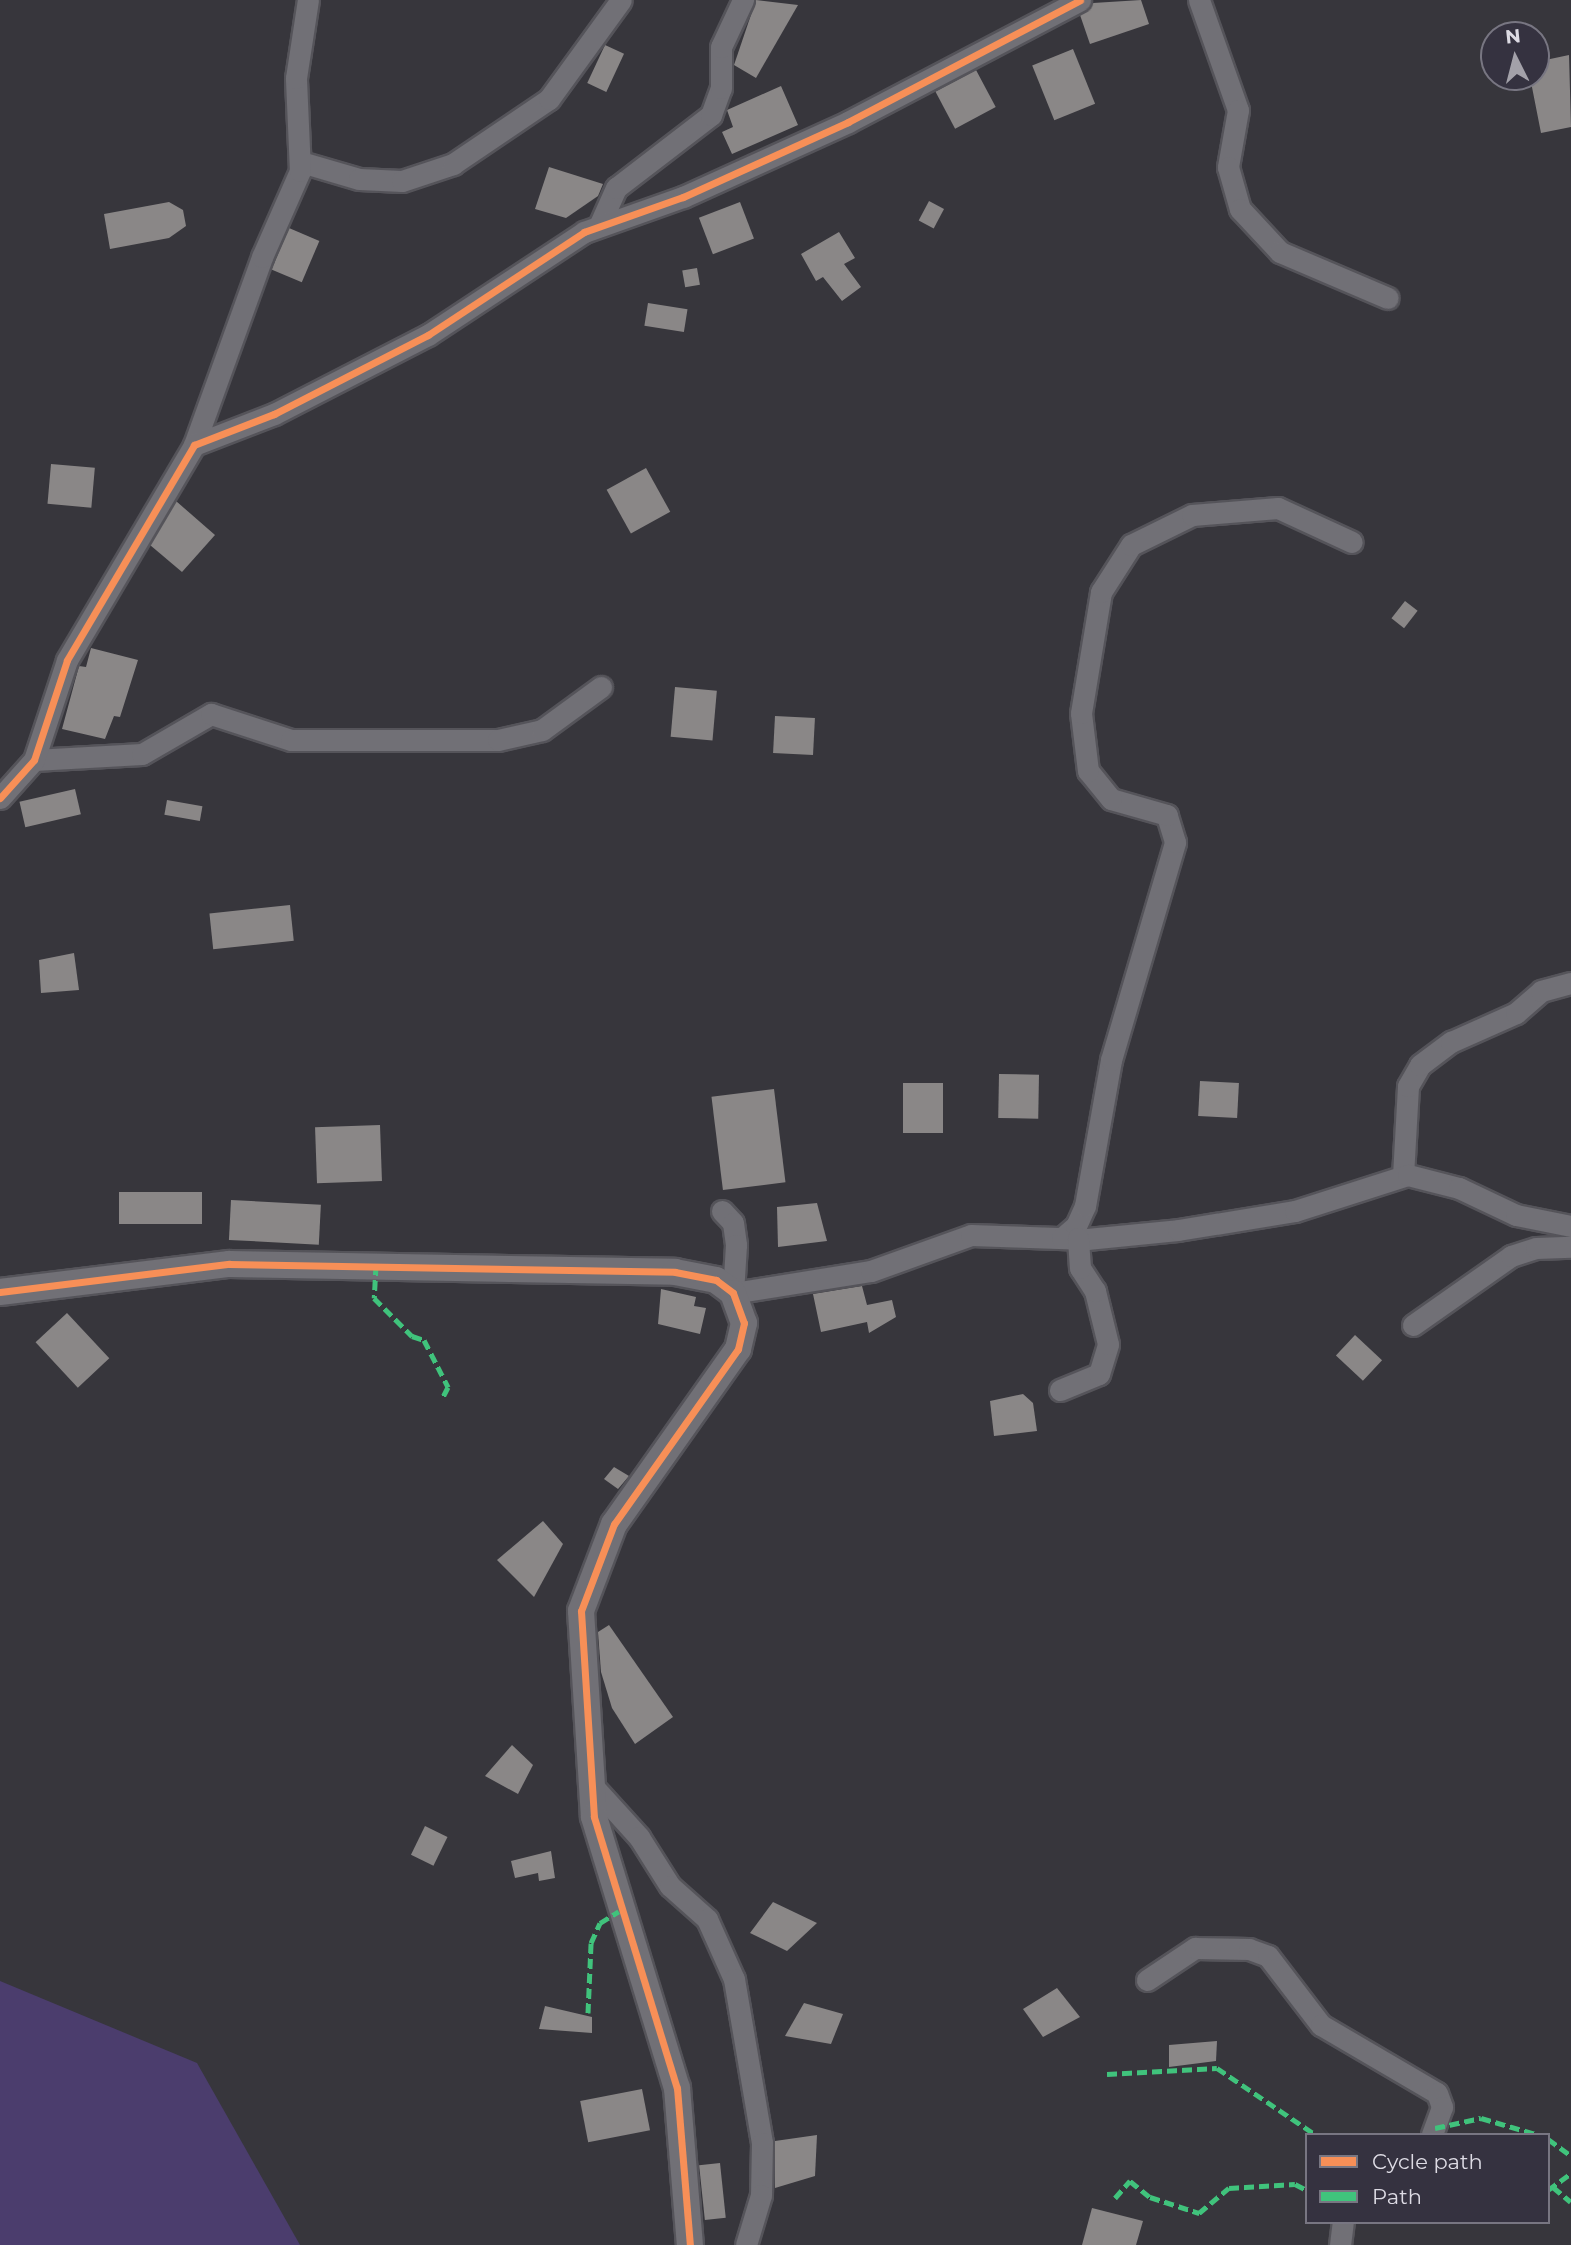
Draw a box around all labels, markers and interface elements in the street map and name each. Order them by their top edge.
north arrow [1480,21,1550,91]
text: N [1504,24,1522,49]
legend [1305,2133,1550,2224]
text: Cycle path [1372,2149,1483,2174]
text: Path [1372,2184,1422,2209]

